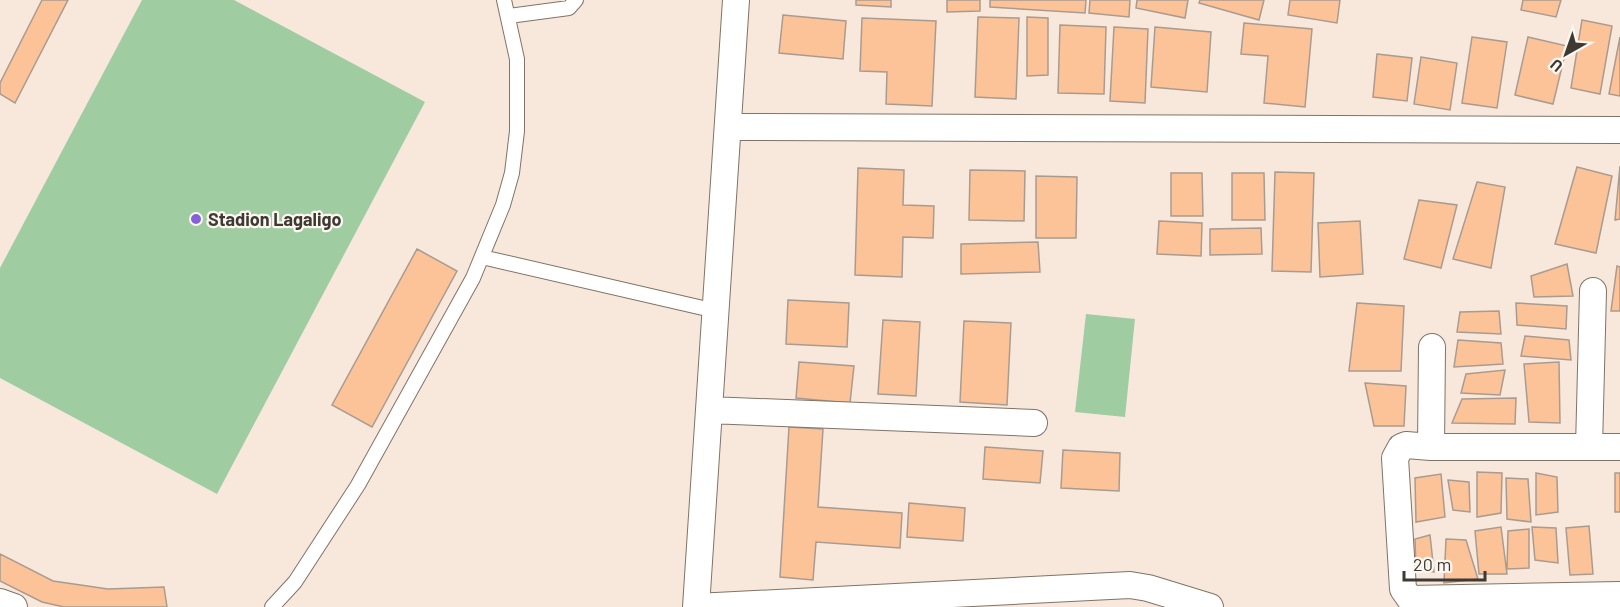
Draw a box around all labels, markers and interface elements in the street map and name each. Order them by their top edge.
north arrow [1536,24,1596,84]
text: U [1546,55,1566,76]
place label: Stadion Lagaligo [208,208,342,230]
marker: Stadion Lagaligo [189,212,203,226]
scale bar [1404,544,1485,582]
text: 20 m [1413,553,1451,575]

